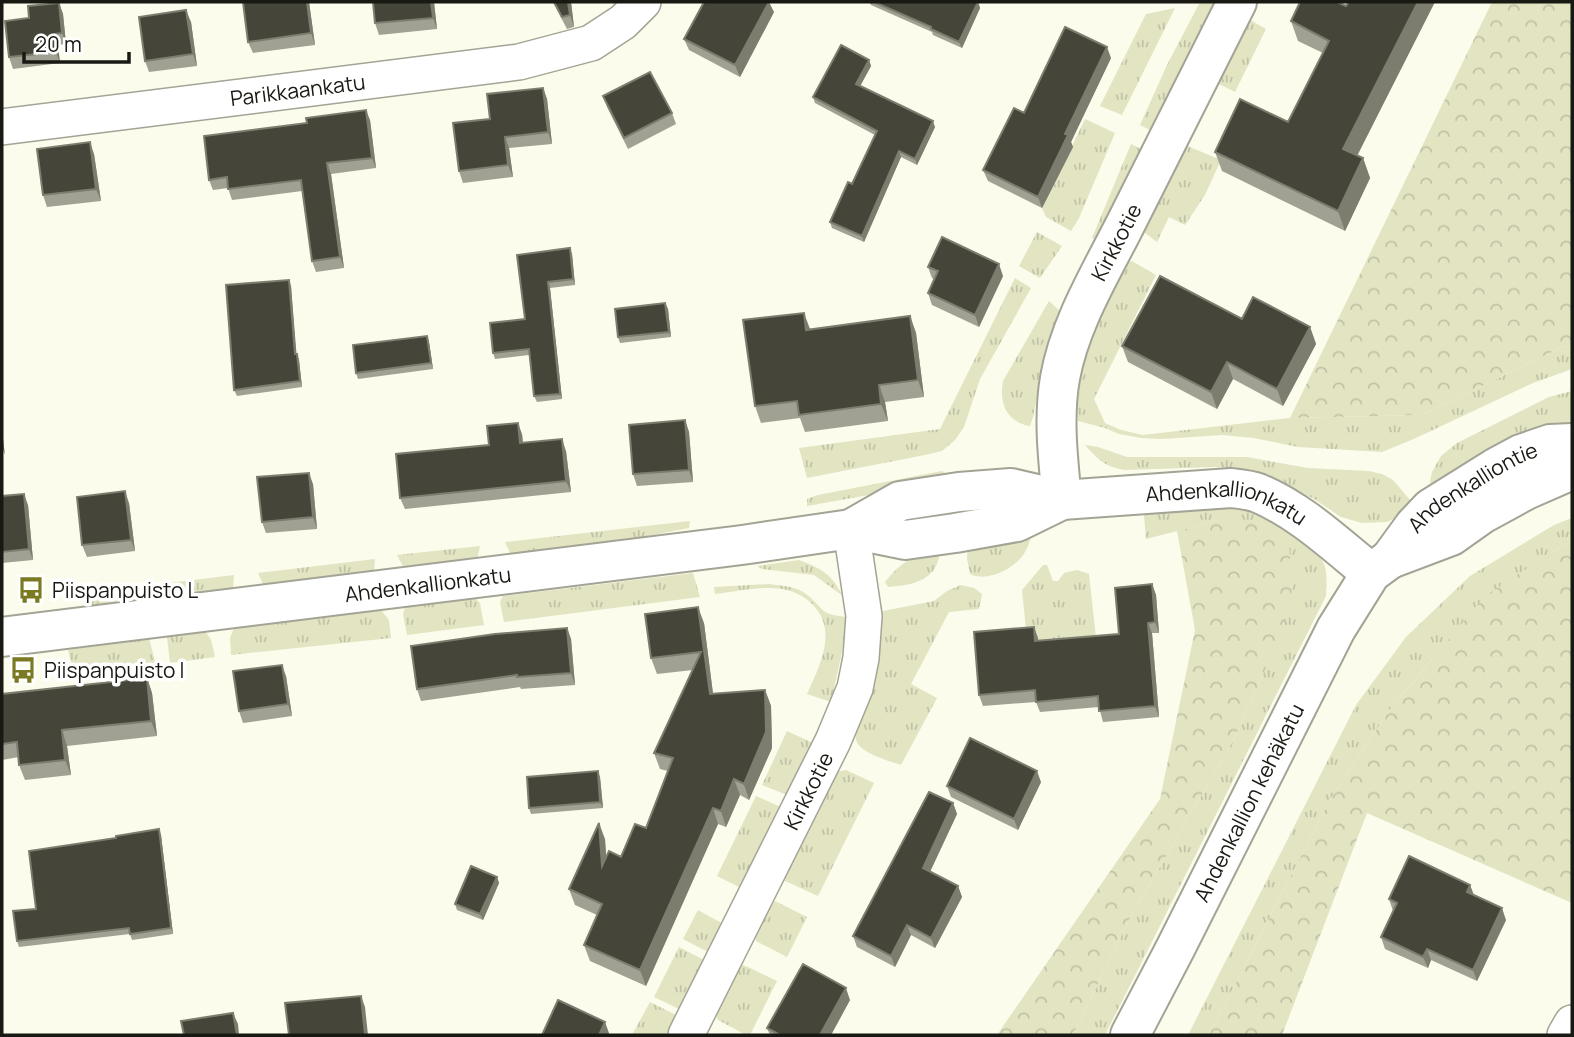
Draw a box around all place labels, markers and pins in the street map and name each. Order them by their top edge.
bus stop icon: Piispanpuisto L [16,575,46,605]
place label: Piispanpuisto L [52,576,199,604]
bus stop icon: Piispanpuisto I [8,655,38,685]
place label: Piispanpuisto I [44,656,184,684]

